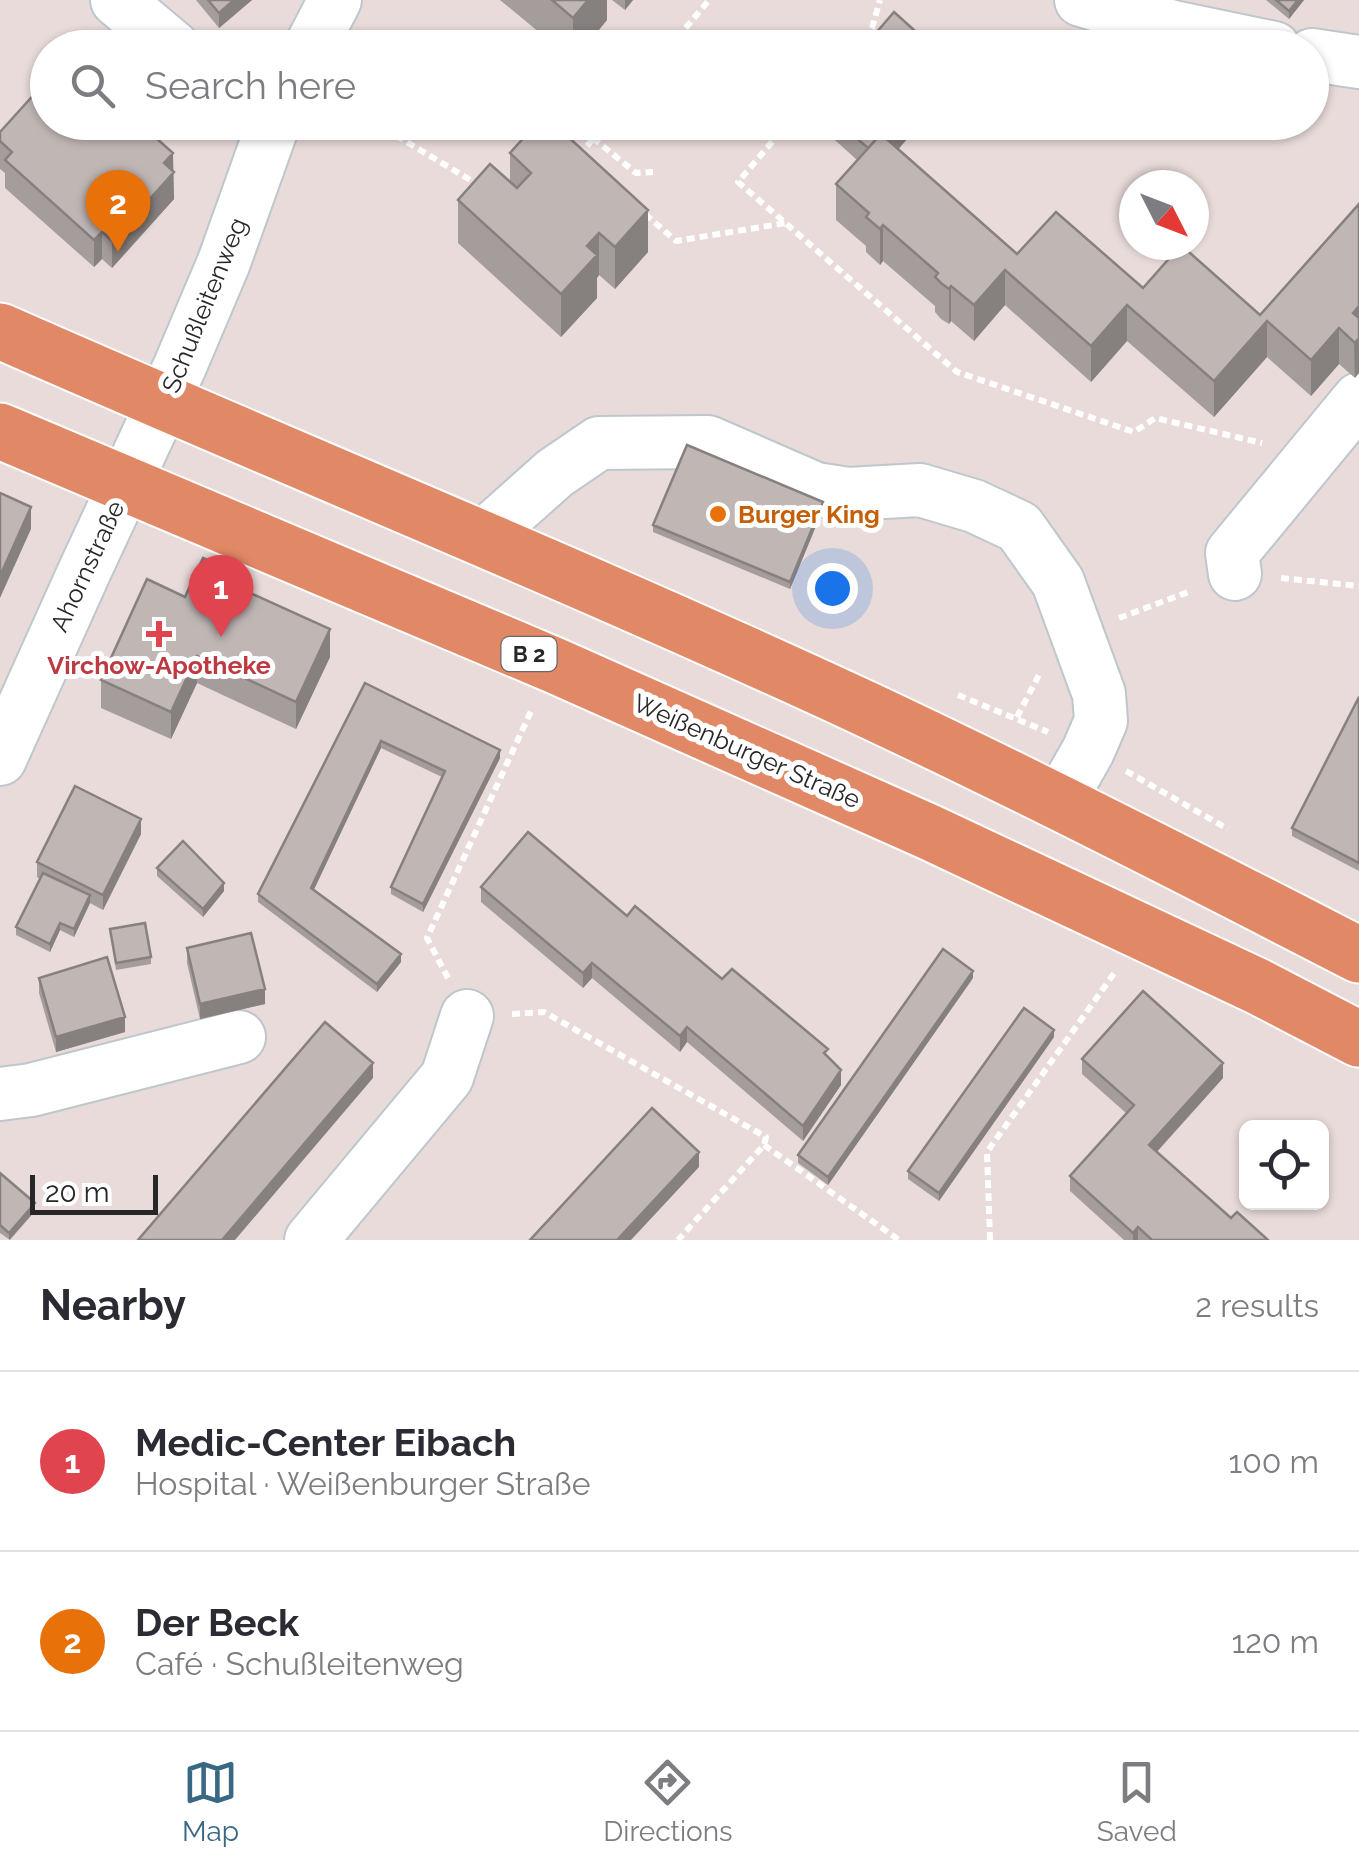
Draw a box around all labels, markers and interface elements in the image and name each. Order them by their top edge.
search box [30,30,1329,140]
icon: search [65,58,120,113]
text: Search here [145,63,356,108]
pin: 2 [86,170,150,252]
north arrow [1119,170,1209,260]
street label: Schußleitenweg [155,213,253,397]
street label: Ahornstraße [44,496,130,636]
place label: Burger King [738,499,880,529]
marker: Burger King [707,503,729,525]
pin: 1 [188,554,254,637]
your location [807,563,858,614]
marker: Virchow-Apotheke [148,623,170,645]
road number: B 2 [502,637,556,671]
place label: Virchow-Apotheke [47,650,271,680]
street label: Weißenburger Straße [629,687,865,815]
map controls [1239,1120,1329,1210]
button: locate [1239,1120,1329,1210]
scale bar [30,1170,158,1214]
text: 20 m [45,1176,110,1209]
text: Nearby [40,1281,186,1330]
text: 2 results [1195,1287,1319,1324]
text: Medic-Center Eibach [135,1420,516,1465]
text: 1 [65,1443,80,1480]
text: 100 m [1229,1443,1319,1480]
text: Hospital · Weißenburger Straße [135,1465,591,1502]
text: Der Beck [135,1600,299,1645]
text: 2 [63,1623,82,1660]
text: 120 m [1231,1623,1319,1660]
text: Café · Schußleitenweg [135,1645,464,1682]
tab: Map [182,1755,239,1848]
tab: Directions [603,1755,733,1848]
tab: Saved [1097,1755,1177,1848]

